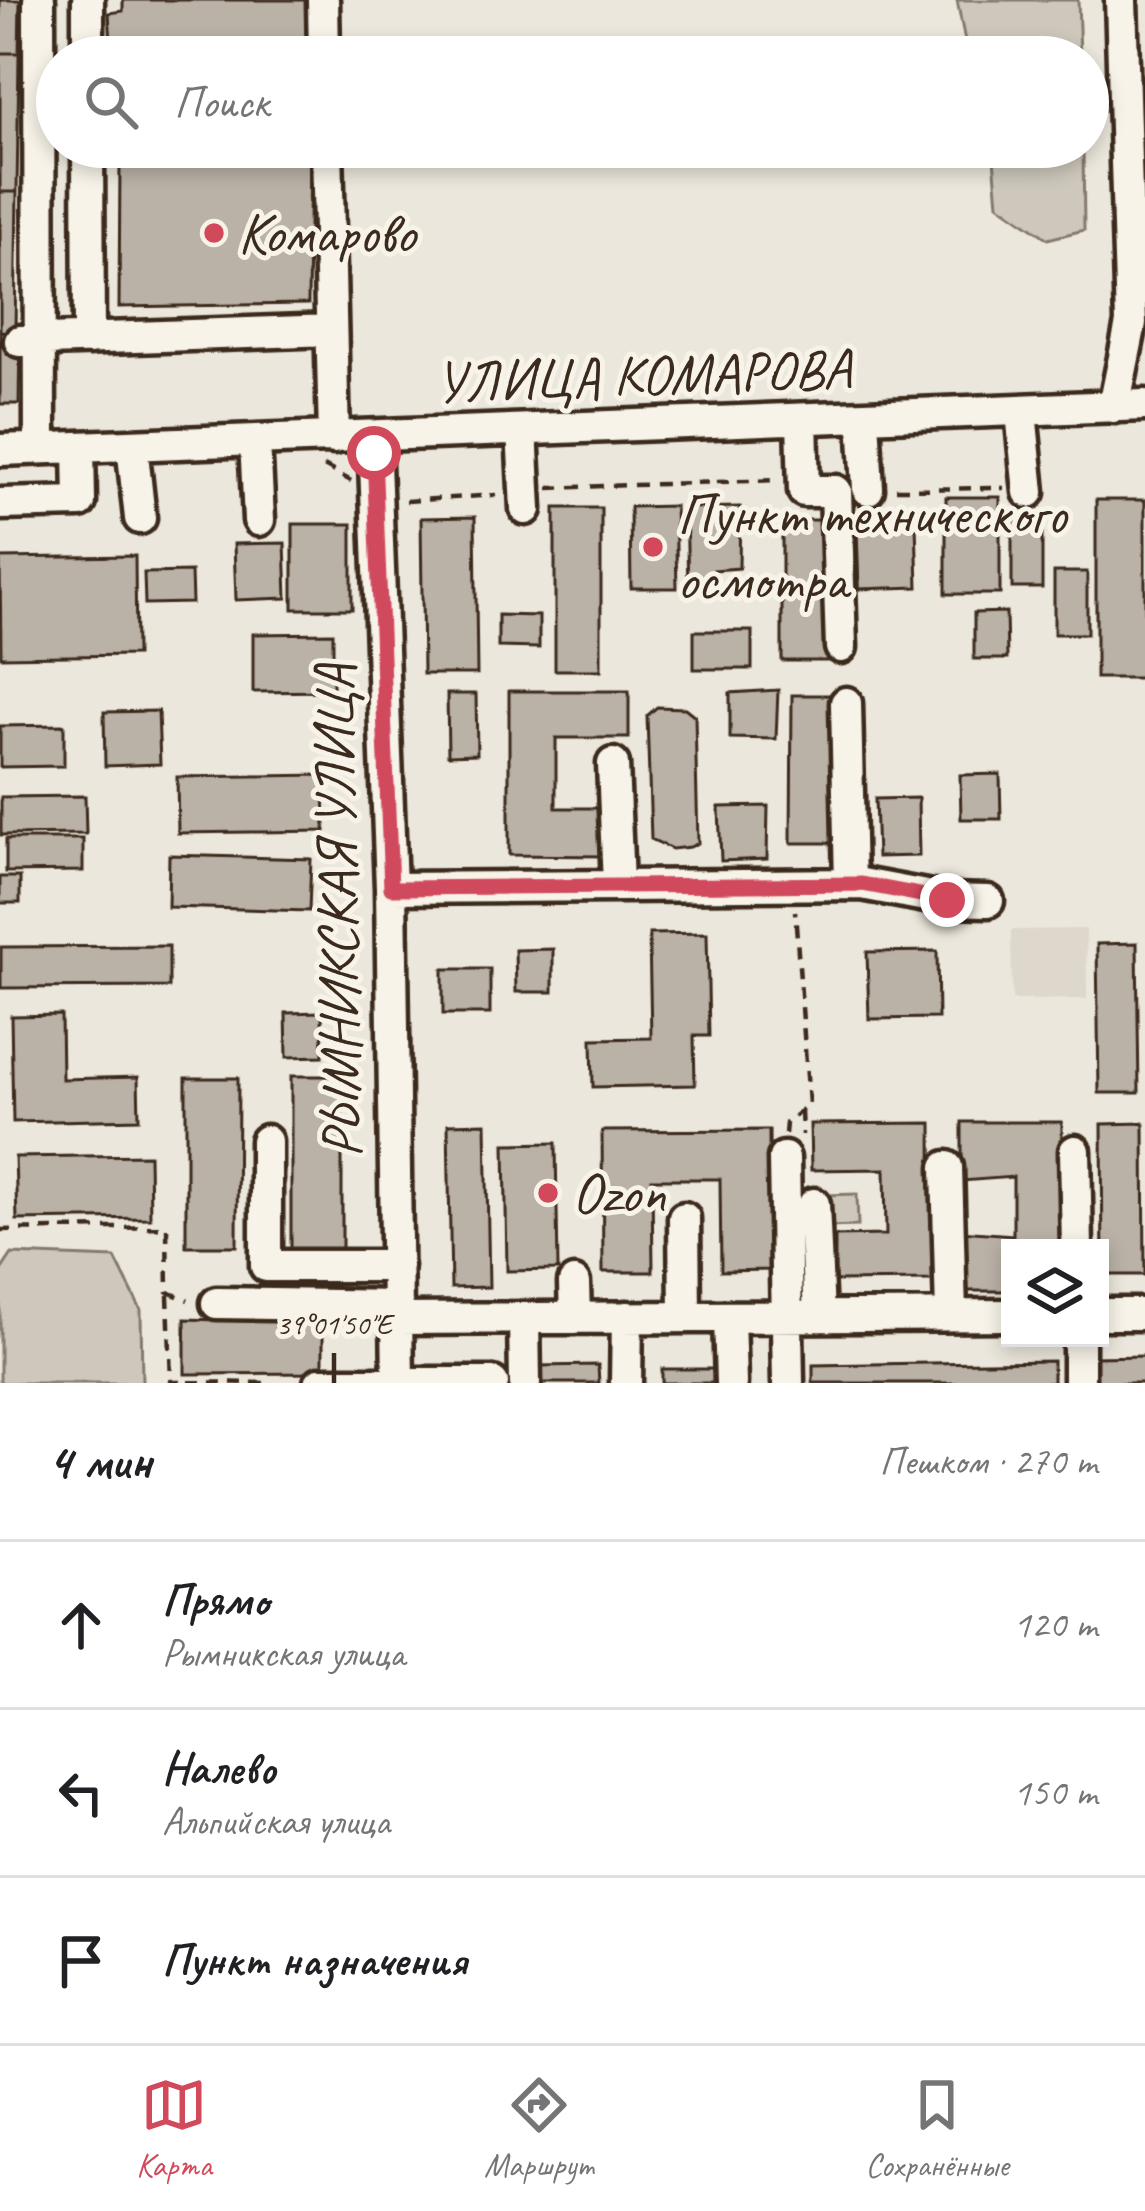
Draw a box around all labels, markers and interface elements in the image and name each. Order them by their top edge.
search box [36,36,1109,168]
icon: search [78,69,144,135]
text: Поиск [174,74,269,131]
place label: Комарово [238,197,418,269]
marker: Комарово [201,220,227,246]
street label: УЛИЦА КОМАРОВА [434,332,855,418]
route start [347,426,401,480]
place label: Пункт технического осмотра [677,478,1069,616]
marker: Пункт технического осмотра [640,534,666,560]
street label: РЫМНИКСКАЯ УЛИЦА [297,662,377,1159]
route end [920,873,974,927]
place label: Ozon [572,1157,666,1229]
marker: Ozon [535,1180,561,1206]
map controls [1001,1239,1109,1347]
button: layers [1001,1239,1109,1347]
text: 39°01'50"E [276,1305,396,1343]
text: 4 мин [48,1429,152,1493]
text: Пешком · 270 m [879,1437,1097,1486]
text: Прямо [162,1572,269,1629]
icon: ahead [48,1592,114,1658]
text: 120 m [1013,1600,1097,1649]
text: Рымникская улица [162,1629,405,1678]
text: Налево [162,1740,276,1797]
icon: left [48,1760,114,1826]
text: 150 m [1013,1768,1097,1817]
text: Альпийская улица [162,1797,390,1846]
icon: arrive [48,1928,114,1994]
text: Пункт назначения [162,1932,467,1989]
tab: Карта [136,2072,212,2186]
tab: Маршрут [484,2072,593,2186]
tab: Сохранённые [865,2072,1009,2186]

